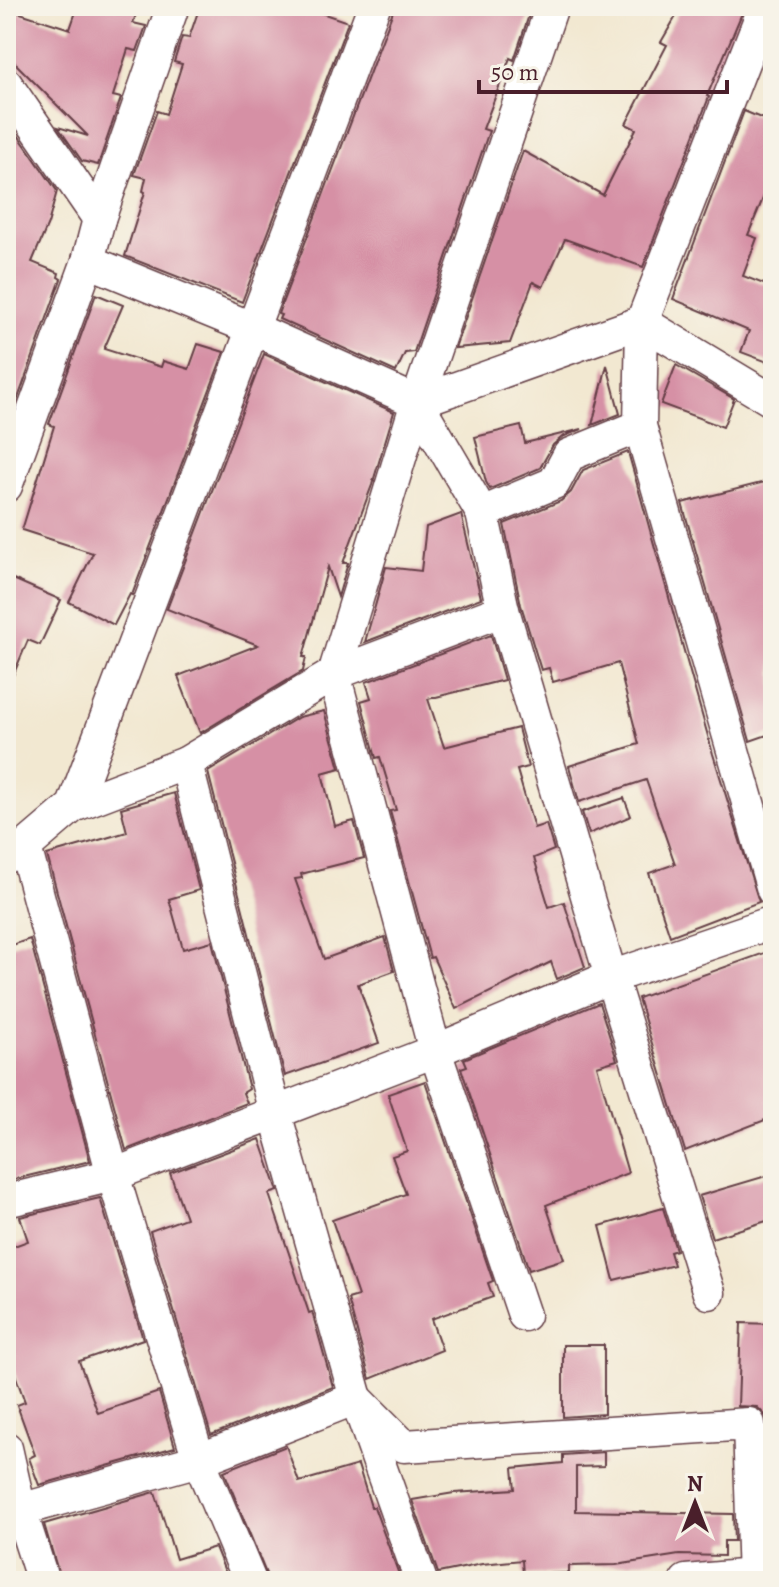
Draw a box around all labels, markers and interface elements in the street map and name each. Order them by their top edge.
scale bar [479,44,727,94]
text: 50 m [491,56,539,88]
north arrow [655,1463,735,1543]
text: N [687,1469,703,1499]

